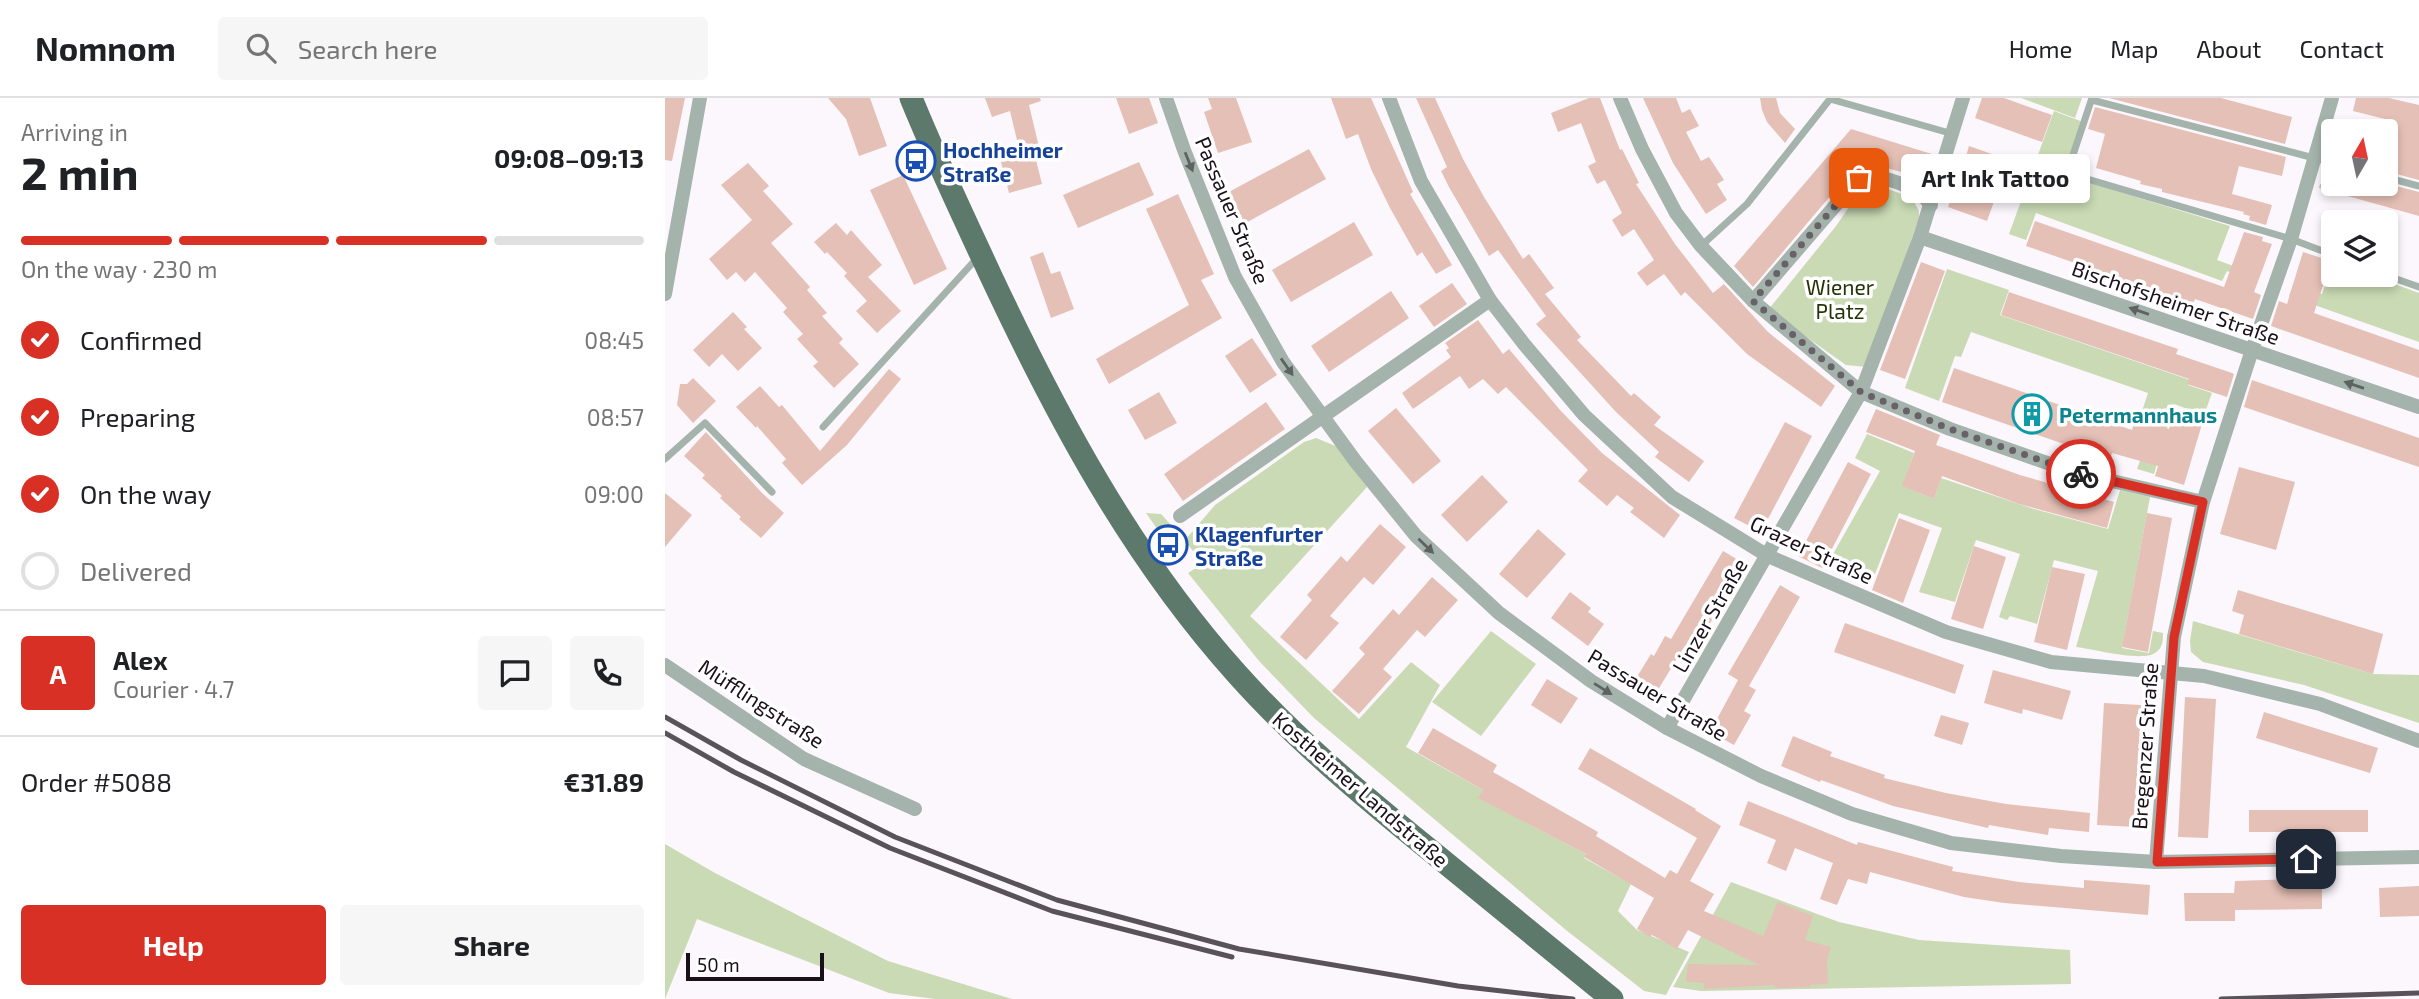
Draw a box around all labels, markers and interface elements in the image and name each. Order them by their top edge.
search box [218,17,708,80]
text: Nomnom [35,28,176,68]
icon: search [242,29,280,67]
text: Search here [298,33,437,64]
text: Home [2009,34,2072,63]
text: Map [2110,34,2158,63]
text: About [2196,34,2262,63]
text: Contact [2300,34,2384,63]
text: Arriving in [21,118,128,146]
north arrow [2321,119,2397,196]
map controls [2321,119,2398,287]
street label: Passauer Straße [1191,133,1275,287]
place label: Hochheimer Straße [943,137,1063,186]
bus stop icon: Hochheimer Straße [895,140,937,182]
text: 09:08–09:13 [494,142,644,173]
text: 2 min [21,144,139,199]
pin [1829,148,1889,208]
one-way arrow [1183,152,1194,173]
callout: Art Ink Tattoo [1901,154,2090,202]
icon: bag [1840,159,1878,197]
text: Art Ink Tattoo [1922,164,2069,192]
button: layers [2321,210,2398,287]
text: On the way · 230 m [21,255,217,283]
street label: Bischofsheimer Straße [2069,255,2283,349]
park label: Wiener Platz [1806,274,1875,323]
one-way arrow [2129,305,2150,316]
icon: check [21,321,59,359]
text: Confirmed [80,324,203,355]
text: 08:45 [584,326,644,354]
one-way arrow [1280,358,1294,376]
one-way arrow [2344,379,2365,390]
building icon: Petermannhaus [2011,393,2053,435]
icon: check [21,398,59,436]
text: Preparing [80,401,195,432]
place label: Petermannhaus [2059,402,2217,427]
text: 08:57 [587,403,644,431]
courier [2046,439,2116,509]
icon: bike [2062,455,2100,493]
icon: check [21,475,59,513]
text: On the way [80,478,211,509]
text: 09:00 [584,480,644,508]
street label: Grazer Straße [1747,510,1877,588]
place label: Klagenfurter Straße [1195,521,1323,570]
bus stop icon: Klagenfurter Straße [1147,524,1189,566]
one-way arrow [1418,538,1435,555]
street label: Linzer Straße [1666,553,1752,677]
text: Delivered [80,555,192,586]
button: chat [478,636,552,710]
button: phone [570,636,644,710]
street label: Passauer Straße [1584,643,1732,745]
text: Alex [113,644,168,675]
street label: Müfflingstraße [695,653,829,753]
text: A [50,658,66,689]
street label: Bregenzer Straße [2126,662,2162,830]
text: Courier · 4.7 [113,675,234,703]
one-way arrow [1594,682,1613,695]
street label: Kostheimer Landstraße [1268,706,1454,872]
text: Order #5088 [21,766,172,797]
text: €31.89 [563,766,644,797]
pin [2276,829,2336,889]
icon: home [2287,840,2325,878]
button: Help [21,905,326,985]
button: Share [340,905,644,985]
scale bar [686,950,824,982]
text: 50 m [697,953,740,976]

